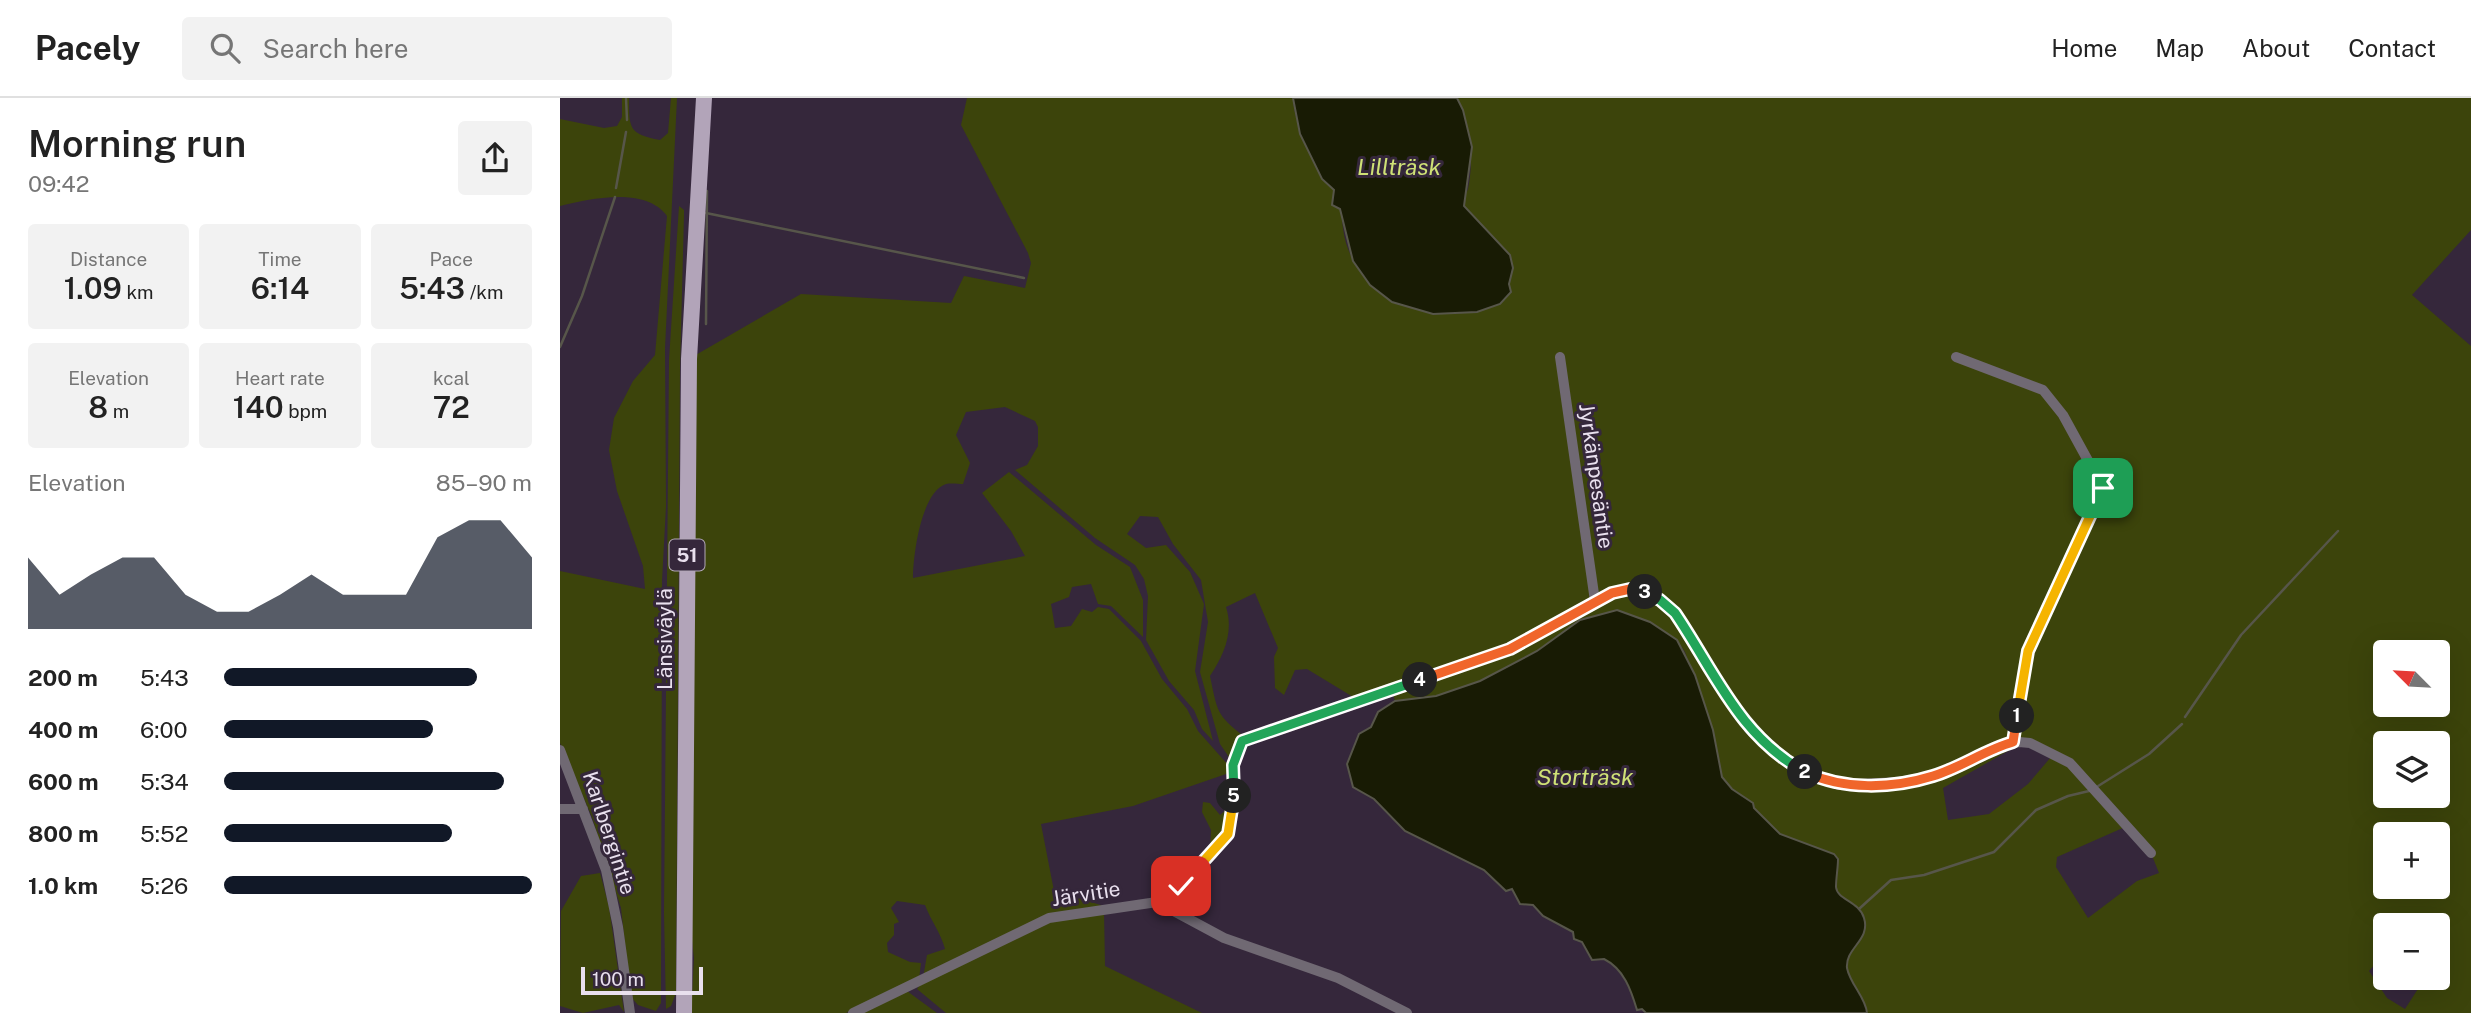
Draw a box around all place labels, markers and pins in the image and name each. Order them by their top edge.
pin [2073,458,2133,518]
pin: 3 [1628,574,1662,610]
pin: 4 [1402,662,1438,698]
pin: 1 [2000,698,2034,734]
pin: 2 [1788,754,1822,790]
pin: 5 [1216,778,1252,814]
pin [1151,856,1211,916]

